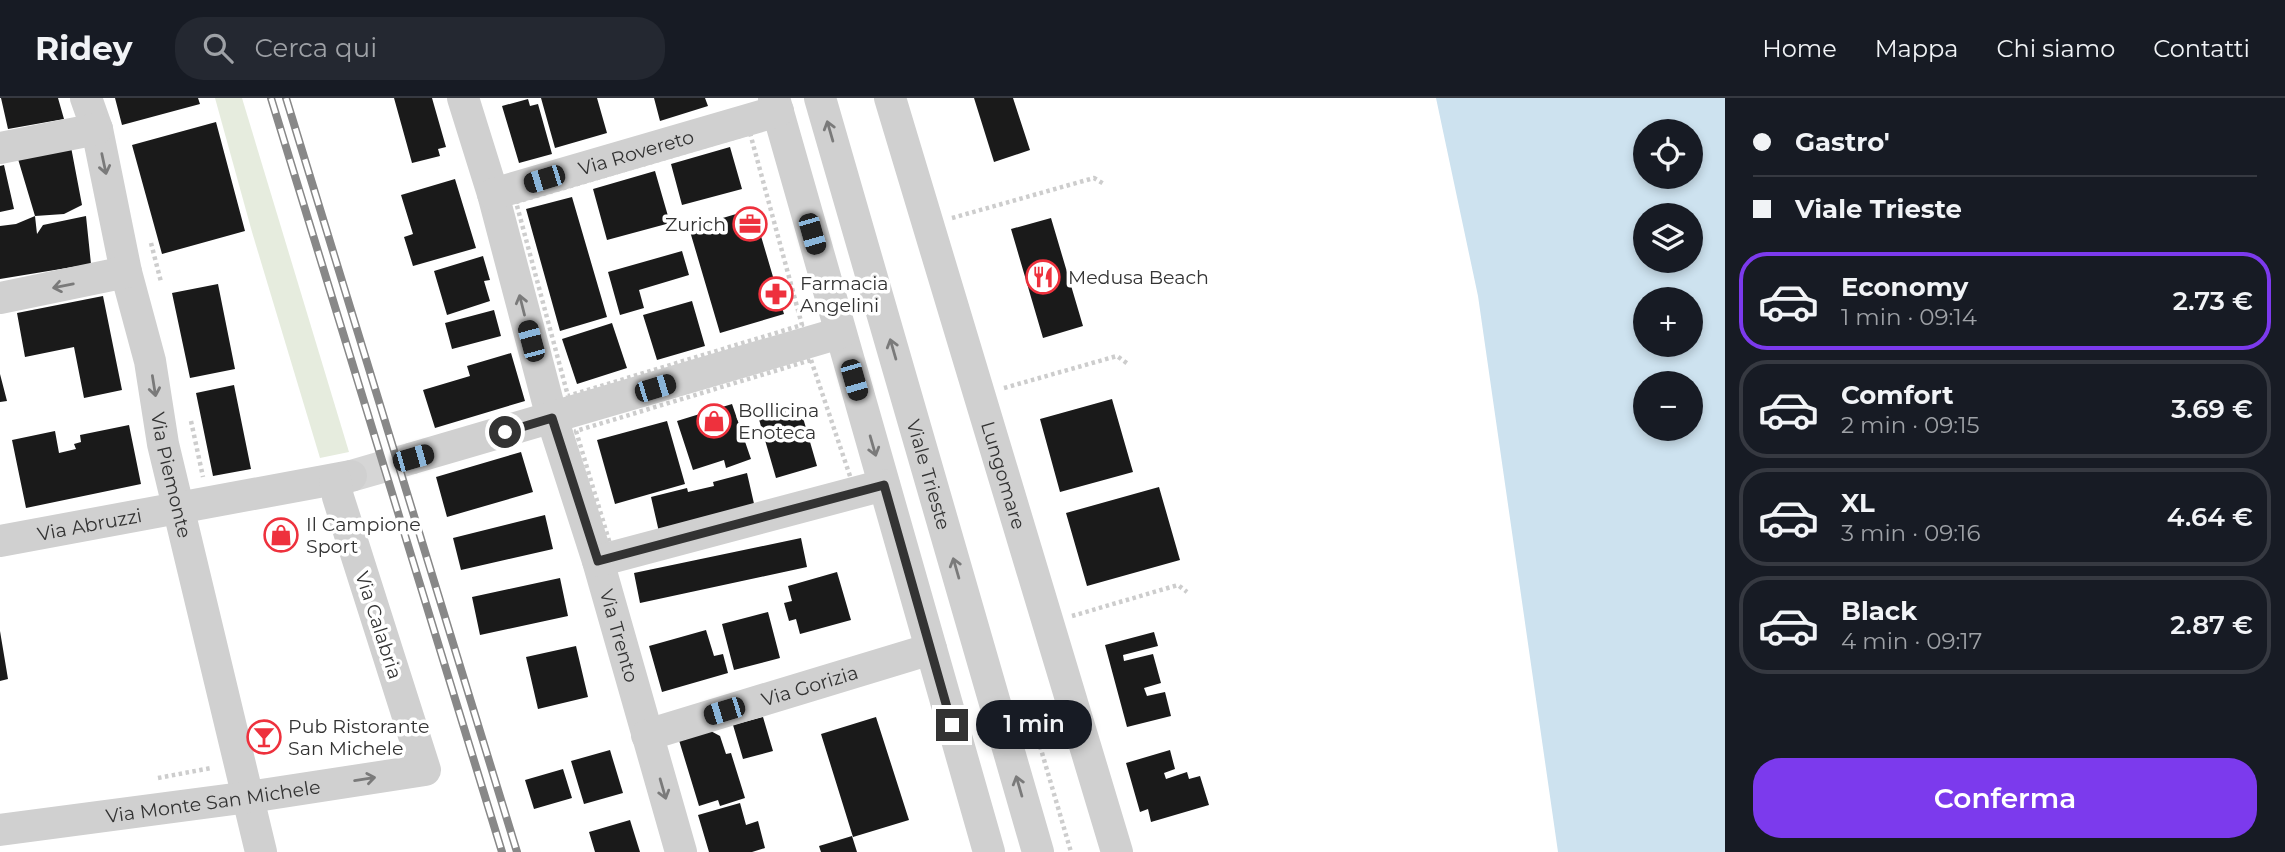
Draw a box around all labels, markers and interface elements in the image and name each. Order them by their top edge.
search box [175,17,665,80]
text: Ridey [35,28,133,68]
icon: search [199,29,237,67]
text: Cerca qui [255,32,377,64]
text: Home [1762,34,1837,63]
text: Mappa [1875,34,1958,63]
text: Chi siamo [1996,34,2115,63]
text: Contatti [2153,34,2250,63]
map controls [1633,119,1703,441]
button: locate [1633,119,1703,189]
one-way arrow [822,120,835,142]
street label: Via Rovereto [576,125,697,181]
text: Gastro' [1795,126,1890,158]
one-way arrow [97,152,111,175]
car [521,163,568,195]
text: Viale Trieste [1795,193,1962,225]
button: layers [1633,203,1703,273]
office icon: Zurich [731,205,769,243]
car [797,211,828,257]
place label: Zurich [665,213,726,236]
restaurant icon: Medusa Beach [1024,258,1062,296]
place label: Medusa Beach [1068,266,1209,289]
icon: car [1757,270,1820,333]
text: Economy [1841,271,1968,303]
place label: Farmacia Angelini [800,272,889,317]
pharmacy icon: Farmacia Angelini [757,275,795,313]
one-way arrow [52,279,75,293]
text: 2.73 € [2173,285,2253,317]
button: + [1633,287,1703,357]
one-way arrow [515,294,528,317]
text: 1 min · 09:14 [1841,303,1977,331]
car [516,318,547,364]
one-way arrow [885,339,898,361]
car [839,357,870,403]
button: − [1633,371,1703,441]
car [632,372,679,404]
one-way arrow [148,374,161,396]
icon: car [1757,378,1820,441]
text: Comfort [1841,379,1953,411]
text: 3.69 € [2171,393,2253,425]
place label: Bollicina Enoteca [738,399,819,444]
shop icon: Bollicina Enoteca [695,402,733,440]
street label: Via Piemonte [146,411,196,540]
text: 2 min · 09:15 [1841,411,1980,439]
route start [489,416,521,448]
street label: Viale Trieste [902,417,955,533]
street label: Lungomare [976,419,1030,532]
one-way arrow [867,435,880,457]
car [390,442,437,474]
icon: car [1757,486,1820,549]
text: XL [1841,487,1875,519]
text: 4.64 € [2167,501,2253,533]
street label: Via Abruzzi [35,504,144,546]
place label: Il Campione Sport [306,513,421,558]
shop icon: Il Campione Sport [262,516,300,554]
text: 3 min · 09:16 [1841,519,1980,547]
one-way arrow [949,557,962,580]
street label: Via Calabria [350,568,407,682]
street label: Via Trento [595,586,643,685]
icon: car [1757,594,1820,657]
text: Black [1841,595,1917,627]
text: 2.87 € [2170,609,2253,641]
text: 4 min · 09:17 [1841,627,1982,655]
street label: Via Gorizia [759,661,861,712]
car [701,695,748,727]
callout: 1 min [976,700,1092,750]
route end [936,709,968,741]
text: 1 min [1003,710,1065,738]
place label: Pub Ristorante San Michele [288,715,429,760]
bar icon: Pub Ristorante San Michele [245,718,283,756]
button: Conferma [1753,758,2257,838]
one-way arrow [353,772,375,785]
street label: Via Monte San Michele [104,775,322,828]
one-way arrow [1012,776,1025,798]
one-way arrow [657,778,670,800]

